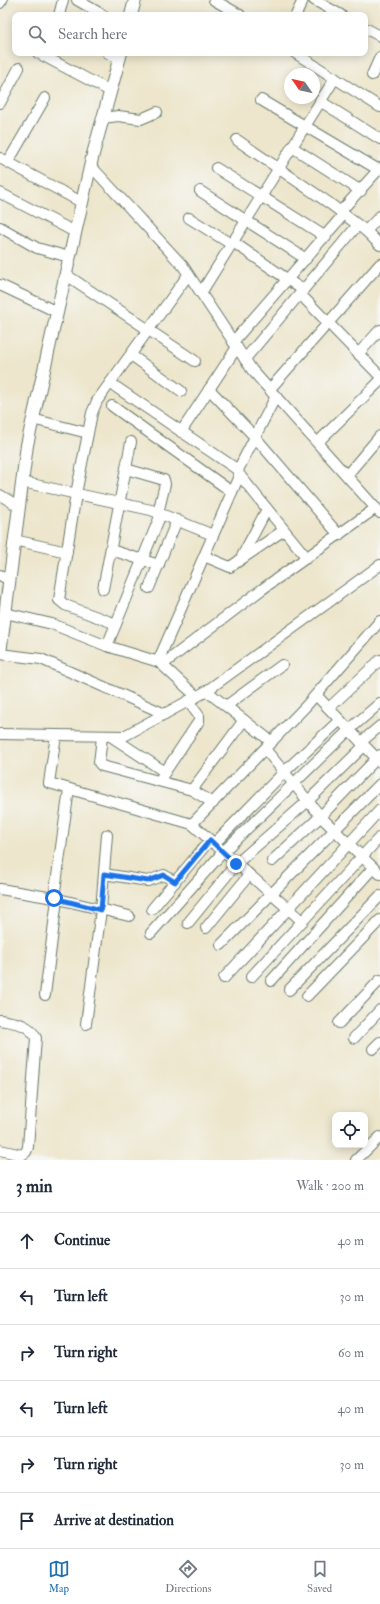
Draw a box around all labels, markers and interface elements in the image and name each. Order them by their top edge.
search box [12,12,368,56]
icon: search [26,23,48,45]
text: Search here [58,25,127,44]
north arrow [284,68,320,104]
route end [227,855,245,873]
route start [45,889,63,907]
map controls [332,1112,368,1148]
button: locate [332,1112,368,1148]
text: 3 min [16,1176,53,1197]
text: Walk · 200 m [296,1178,364,1194]
icon: ahead [16,1230,38,1252]
text: Continue [54,1231,110,1250]
text: 40 m [338,1233,364,1249]
icon: left [16,1286,38,1308]
text: Turn left [54,1287,108,1306]
text: 30 m [340,1289,364,1305]
icon: right [16,1342,38,1364]
text: Turn right [54,1343,117,1362]
text: 60 m [338,1345,364,1361]
icon: left [16,1398,38,1420]
text: Turn left [54,1399,108,1418]
text: 40 m [338,1401,364,1417]
icon: right [16,1454,38,1476]
text: Turn right [54,1455,117,1474]
text: 30 m [340,1457,364,1473]
icon: arrive [16,1510,38,1532]
text: Arrive at destination [54,1511,174,1530]
tab: Map [48,1558,70,1595]
tab: Directions [165,1558,212,1595]
tab: Saved [307,1558,332,1595]

